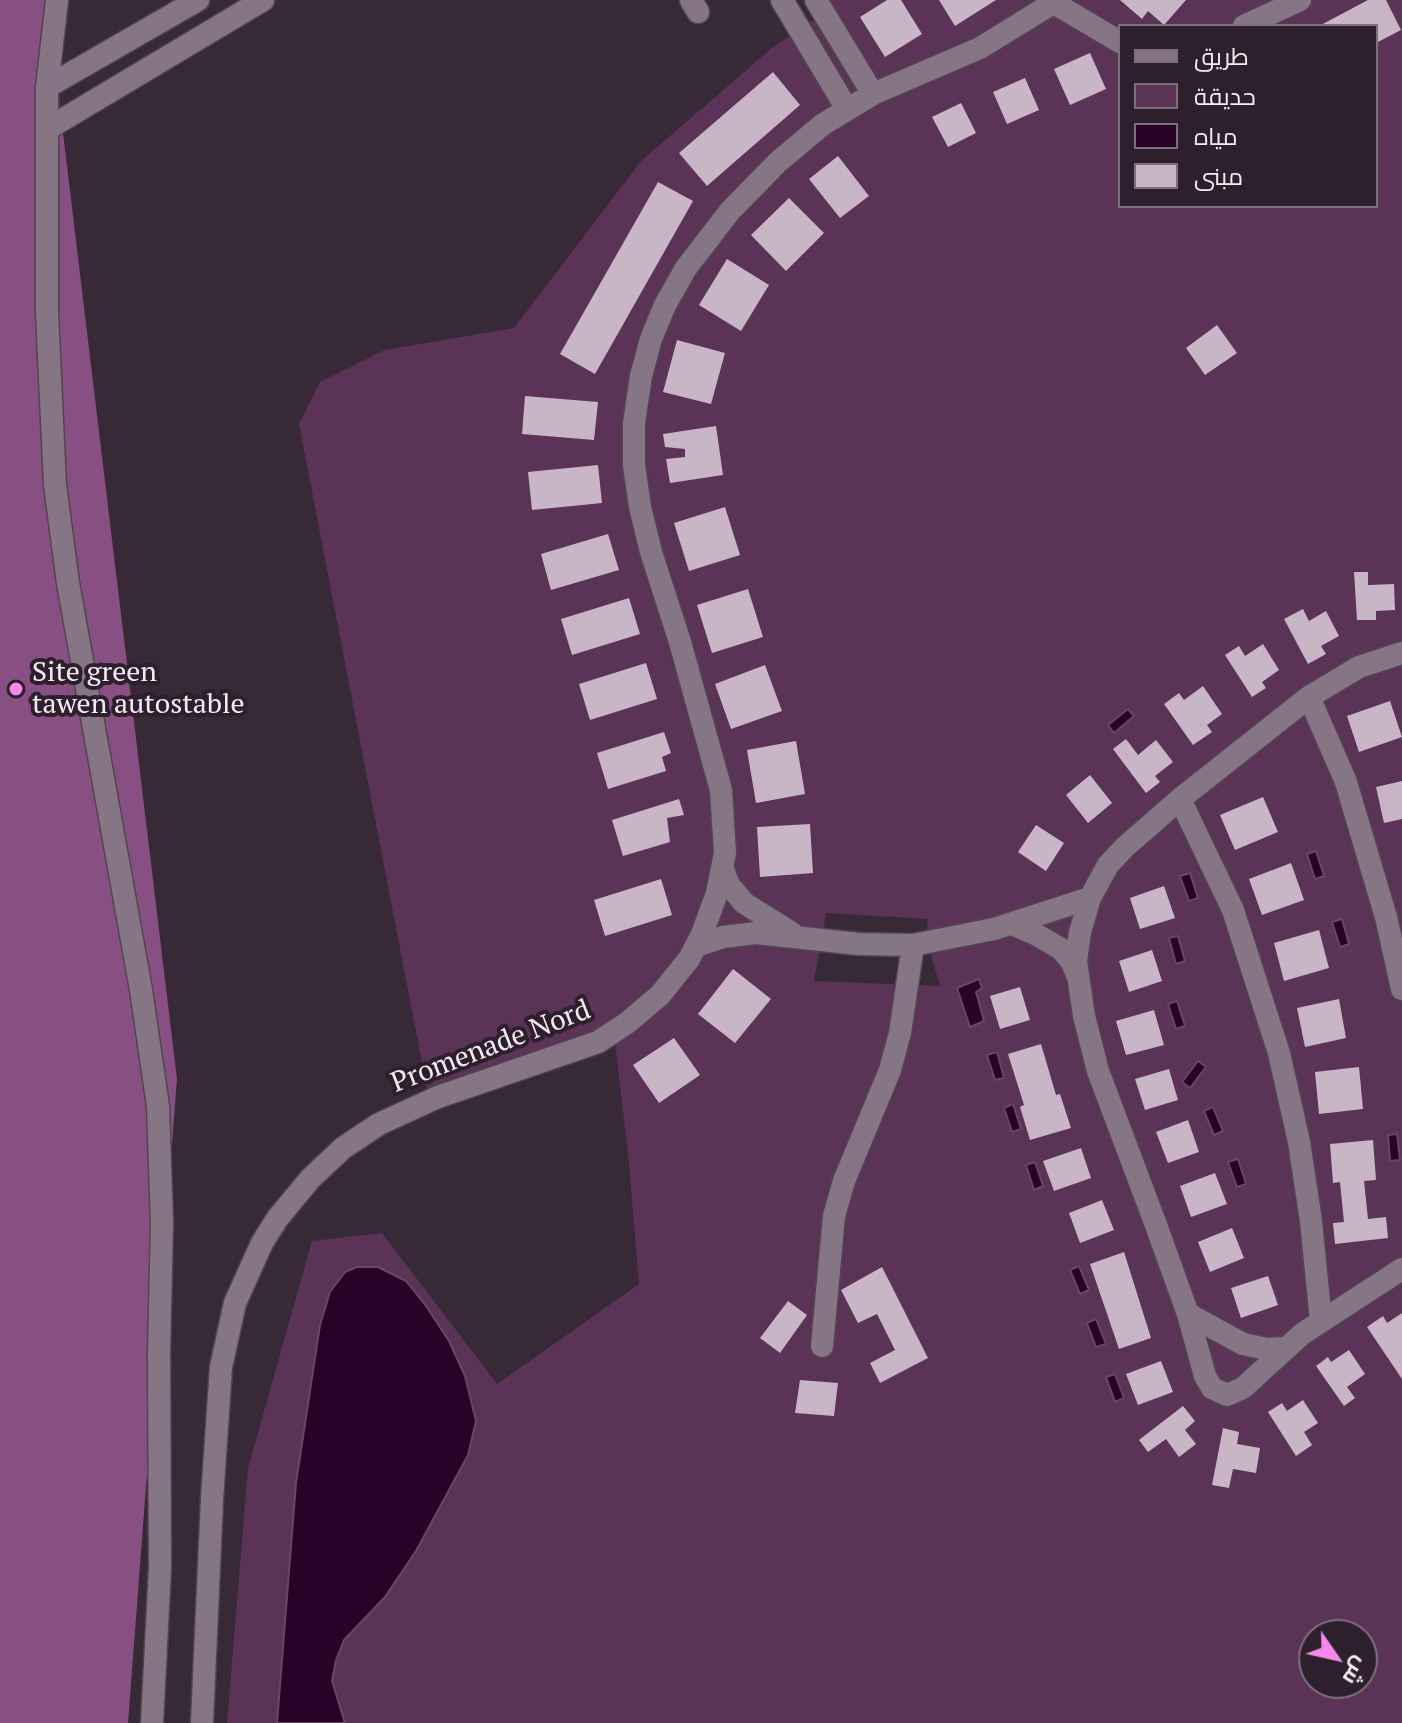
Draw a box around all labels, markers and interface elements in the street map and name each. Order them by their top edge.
legend [1118,24,1378,208]
text: طريق [1194,40,1249,72]
text: حديقة [1194,80,1256,112]
text: مياه [1194,120,1238,152]
text: مبنى [1194,160,1243,192]
place label: Site green tawen autostable [32,656,245,722]
marker: Site green tawen autostable [7,680,25,698]
street label: Promenade Nord [387,994,595,1100]
north arrow [1298,1619,1378,1699]
text: ش [1337,1652,1377,1691]

